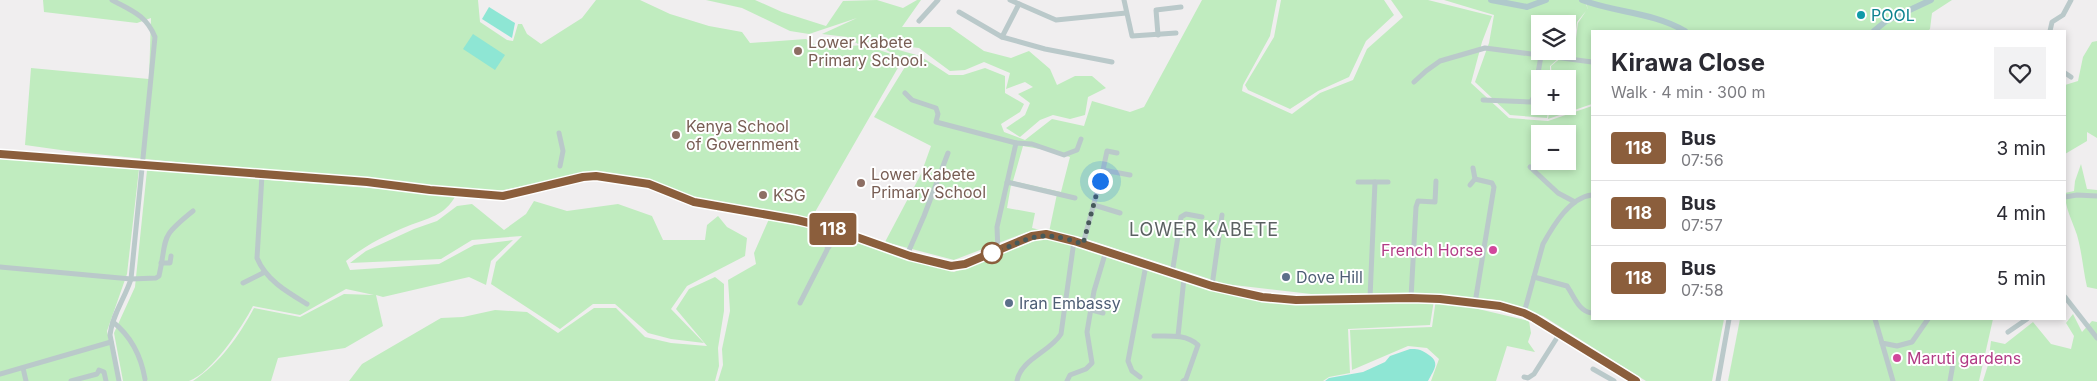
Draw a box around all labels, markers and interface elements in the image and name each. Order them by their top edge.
place label: POOL [1871,5,1915,25]
marker: POOL [1855,9,1867,21]
map controls [1531,15,1576,170]
button: layers [1531,15,1576,60]
place label: Lower Kabete Primary School. [808,32,928,70]
marker: Lower Kabete Primary School. [792,45,804,57]
button: heart [1994,47,2046,99]
text: Kirawa Close [1611,48,1765,77]
button: + [1531,70,1576,115]
text: Walk · 4 min · 300 m [1611,82,1766,102]
place label: Kenya School of Government [686,116,799,154]
button: − [1531,125,1576,170]
text: Bus [1681,127,1716,150]
marker: Kenya School of Government [670,129,682,141]
text: 118 [1625,137,1652,158]
text: 3 min [1996,137,2046,160]
text: 07:56 [1681,150,1724,170]
place label: Lower Kabete Primary School [871,164,986,202]
your location [1088,169,1113,194]
marker: Lower Kabete Primary School [855,177,867,189]
place label: KSG [773,185,806,205]
marker: KSG [757,189,769,201]
text: Bus [1681,192,1716,215]
text: 118 [1625,202,1652,223]
text: 4 min [1996,202,2046,225]
line badge: 118 [804,213,862,245]
text: 07:57 [1681,215,1723,235]
text: 118 [819,218,847,239]
district label: LOWER KABETE [1129,219,1279,240]
place label: French Horse [1381,240,1483,260]
unlabelled marker [981,242,1003,264]
marker: French Horse [1487,244,1499,256]
text: Bus [1681,257,1716,280]
place label: Dove Hill [1296,267,1363,287]
text: 118 [1625,267,1652,288]
text: 5 min [1997,267,2046,290]
marker: Dove Hill [1280,271,1292,283]
text: 07:58 [1681,280,1724,300]
place label: Iran Embassy [1019,293,1121,313]
marker: Iran Embassy [1003,297,1015,309]
place label: Maruti gardens [1907,348,2021,368]
marker: Maruti gardens [1891,352,1903,364]

